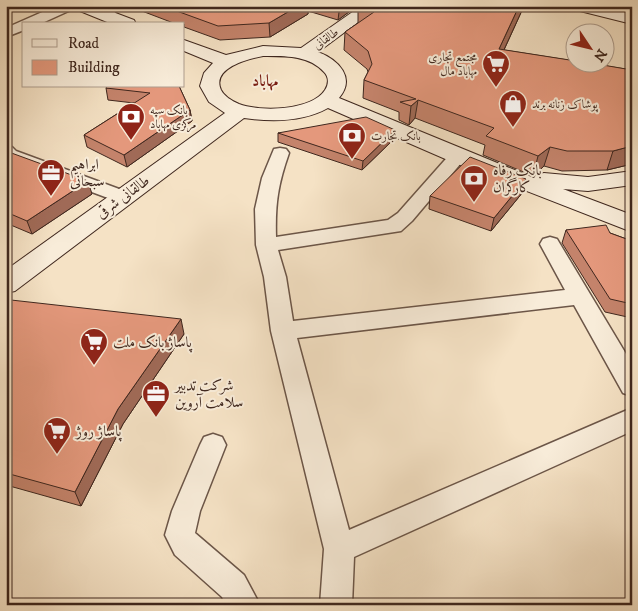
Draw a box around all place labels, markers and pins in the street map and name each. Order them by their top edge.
supermarket icon: مجتمع تجاری مهاباد مال [481,49,511,88]
place label: مجتمع تجاری مهاباد مال [428,50,478,79]
shop icon: پوشاک زنانه برند [498,89,528,128]
place label: پوشاک زنانه برند [532,97,598,113]
bank icon: بانک سپه مرکزی مهاباد [116,102,146,141]
place label: بانک سپه مرکزی مهاباد [150,103,197,133]
bank icon: بانک تجارت [337,121,367,160]
place label: بانک تجارت [371,129,421,144]
place label: ابراهیم سبحانی [70,155,105,191]
office icon: ابراهیم سبحانی [36,158,66,197]
place label: بانک رفاه کارگران [493,161,542,197]
bank icon: بانک رفاه کارگران [459,164,489,203]
supermarket icon: پاساژ بانک ملت [79,327,109,366]
place label: پاساژ بانک ملت [113,333,193,353]
place label: شرکت تدبیر سلامت آروین [173,376,243,412]
office icon: شرکت تدبیر سلامت آروین [141,379,171,418]
supermarket icon: پاساژ روژ [42,416,72,455]
place label: پاساژ روژ [74,422,123,442]

